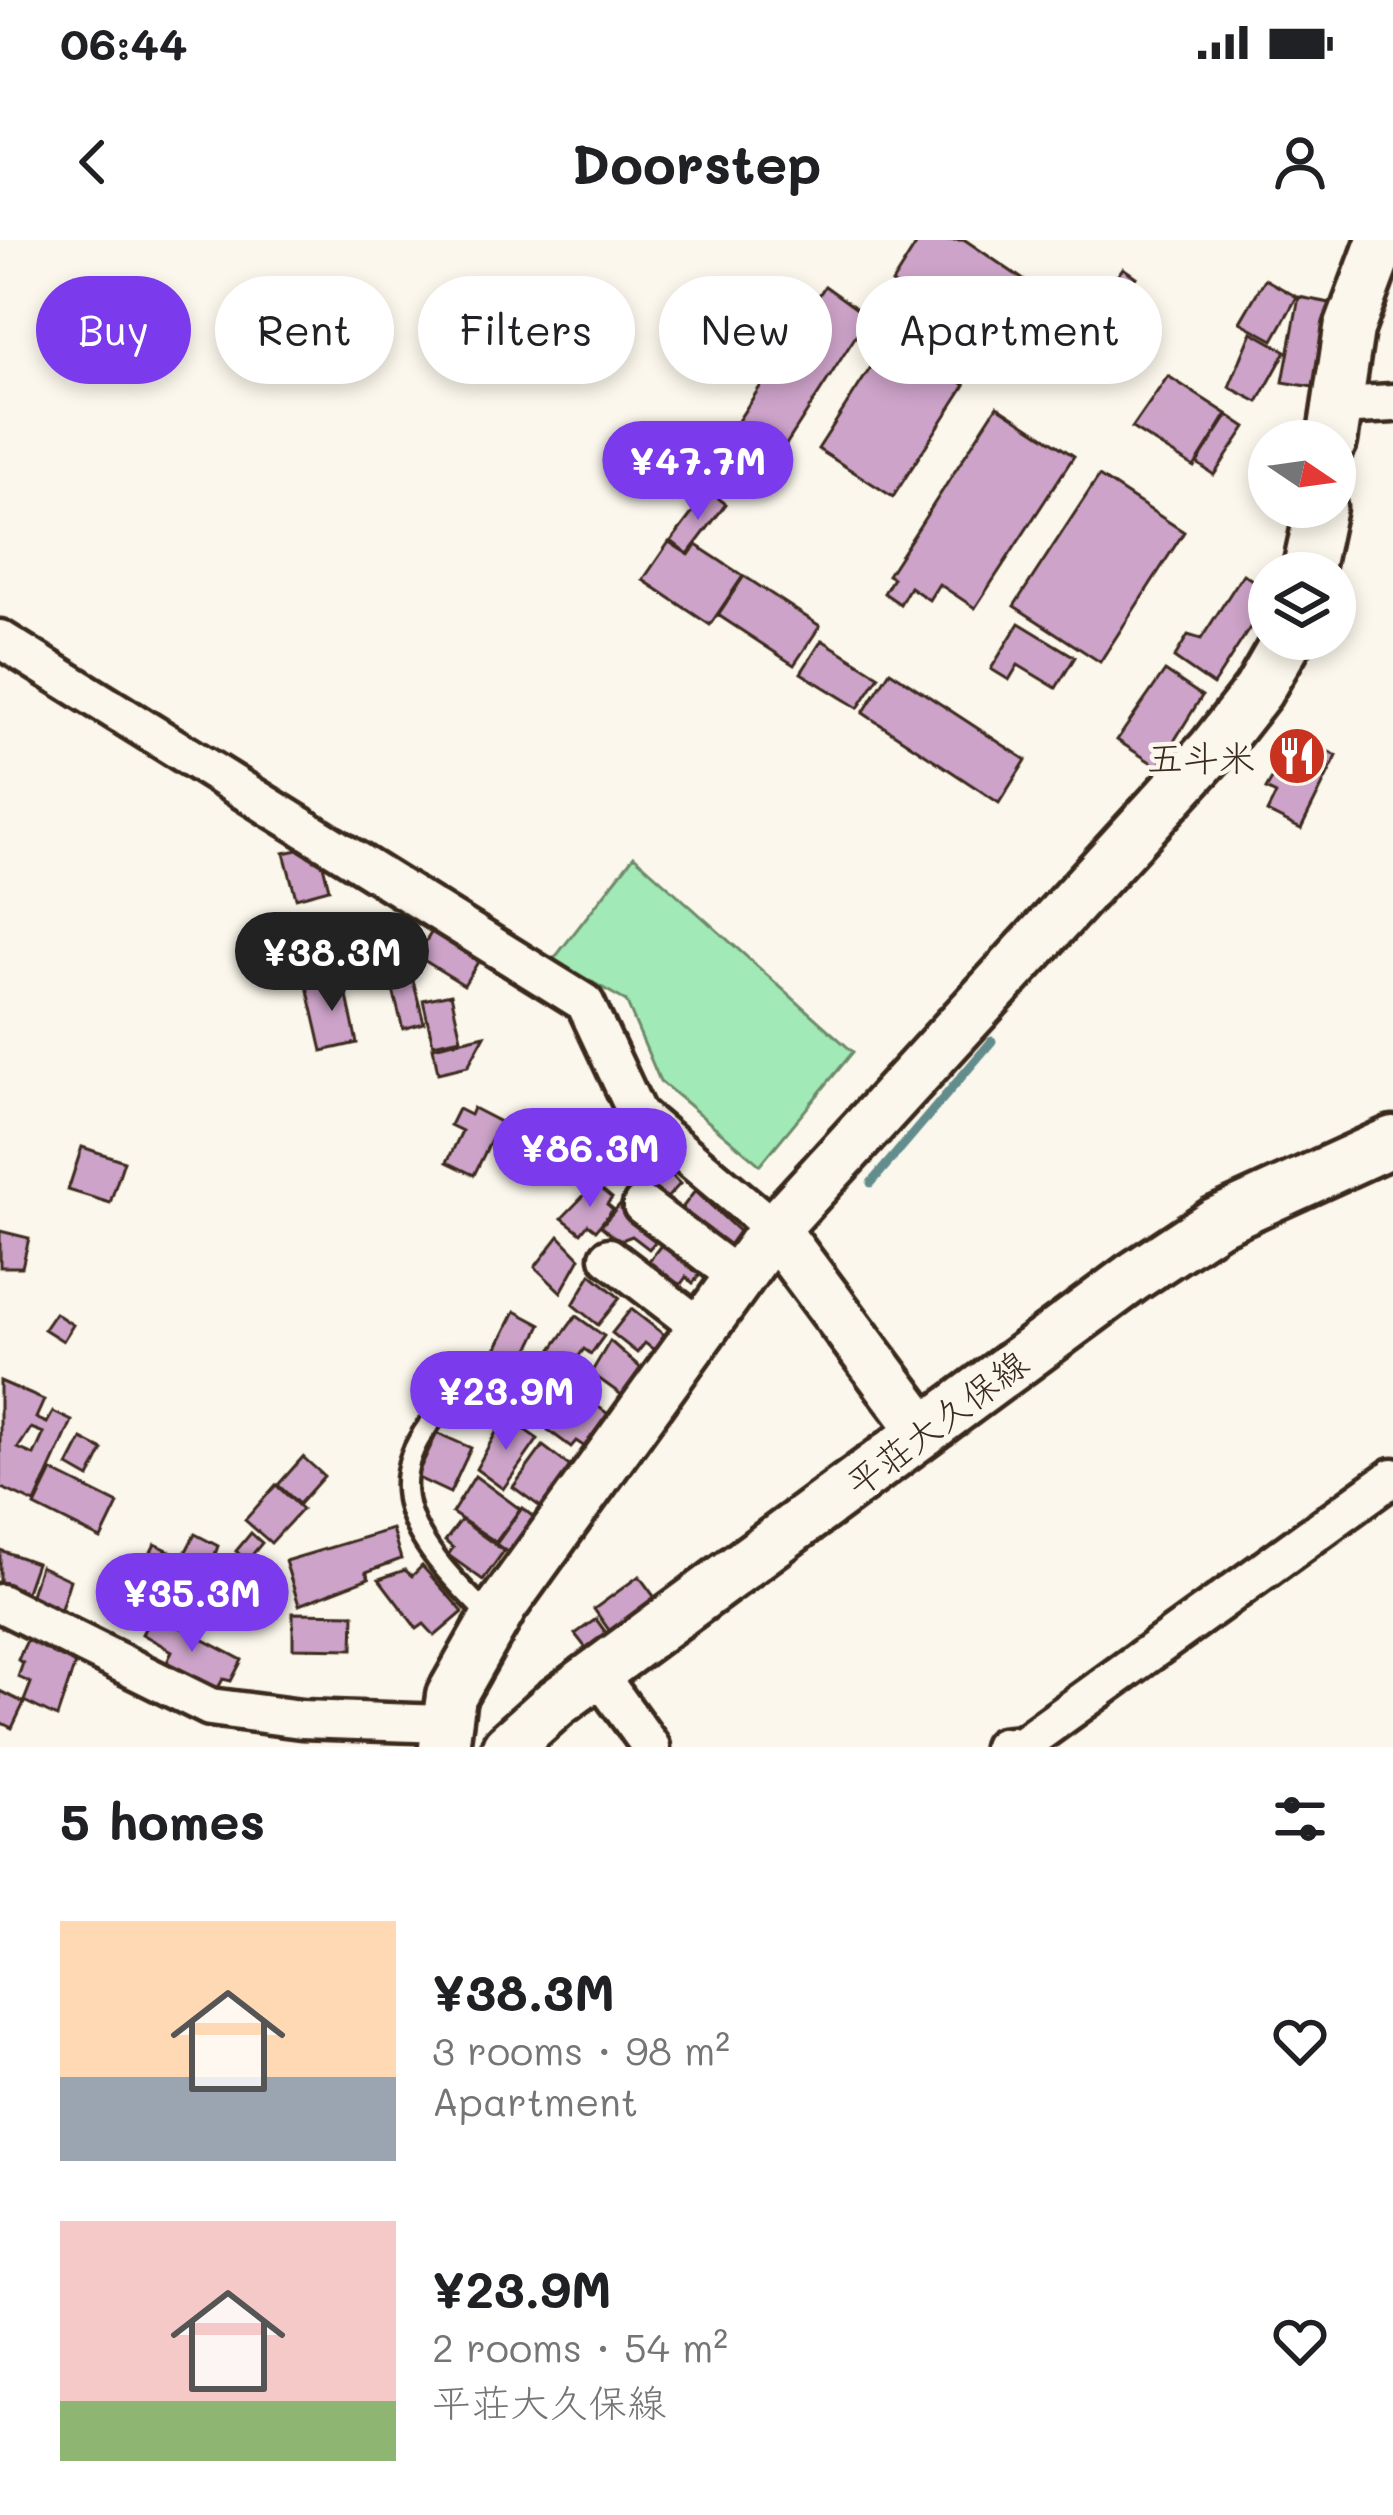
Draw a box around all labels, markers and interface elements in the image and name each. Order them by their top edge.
text: 06:44 [60,13,188,71]
text: Doorstep [572,127,821,198]
icon: back [60,129,126,195]
icon: person [1267,129,1333,195]
chip: Buy [36,276,191,384]
chip: Rent [215,276,394,384]
chip: Filters [418,276,635,384]
chip: New [659,276,832,384]
chip: Apartment [856,276,1162,384]
north arrow [1248,420,1356,528]
map controls [1248,420,1356,660]
pin: ¥47.7M [600,421,796,523]
text: ¥47.7M [629,434,767,485]
button: layers [1248,552,1356,660]
restaurant icon: 五斗米 [1266,725,1328,787]
place label: 五斗米 [1147,733,1255,780]
pin: ¥38.3M [234,912,430,1014]
text: ¥38.3M [262,925,402,976]
pin: ¥86.3M [492,1108,688,1210]
text: ¥86.3M [520,1121,660,1172]
street label: 平荘大久保線 [836,1338,1036,1506]
pin: ¥23.9M [408,1351,604,1453]
text: ¥23.9M [437,1364,575,1415]
pin: ¥35.3M [94,1553,290,1655]
text: ¥35.3M [123,1566,261,1617]
text: 5 homes [60,1786,265,1853]
icon: filters [1267,1786,1333,1852]
text: ¥38.3M [432,1957,615,2024]
icon: home [156,1969,300,2113]
icon: heart [1267,2008,1333,2074]
text: 3 rooms · 98 m² [432,2024,730,2075]
text: Apartment [432,2075,638,2126]
text: ¥23.9M [432,2254,612,2321]
icon: home [156,2269,300,2413]
icon: heart [1267,2308,1333,2374]
text: 2 rooms · 54 m² [432,2321,728,2372]
text: 平荘大久保線 [432,2376,666,2427]

